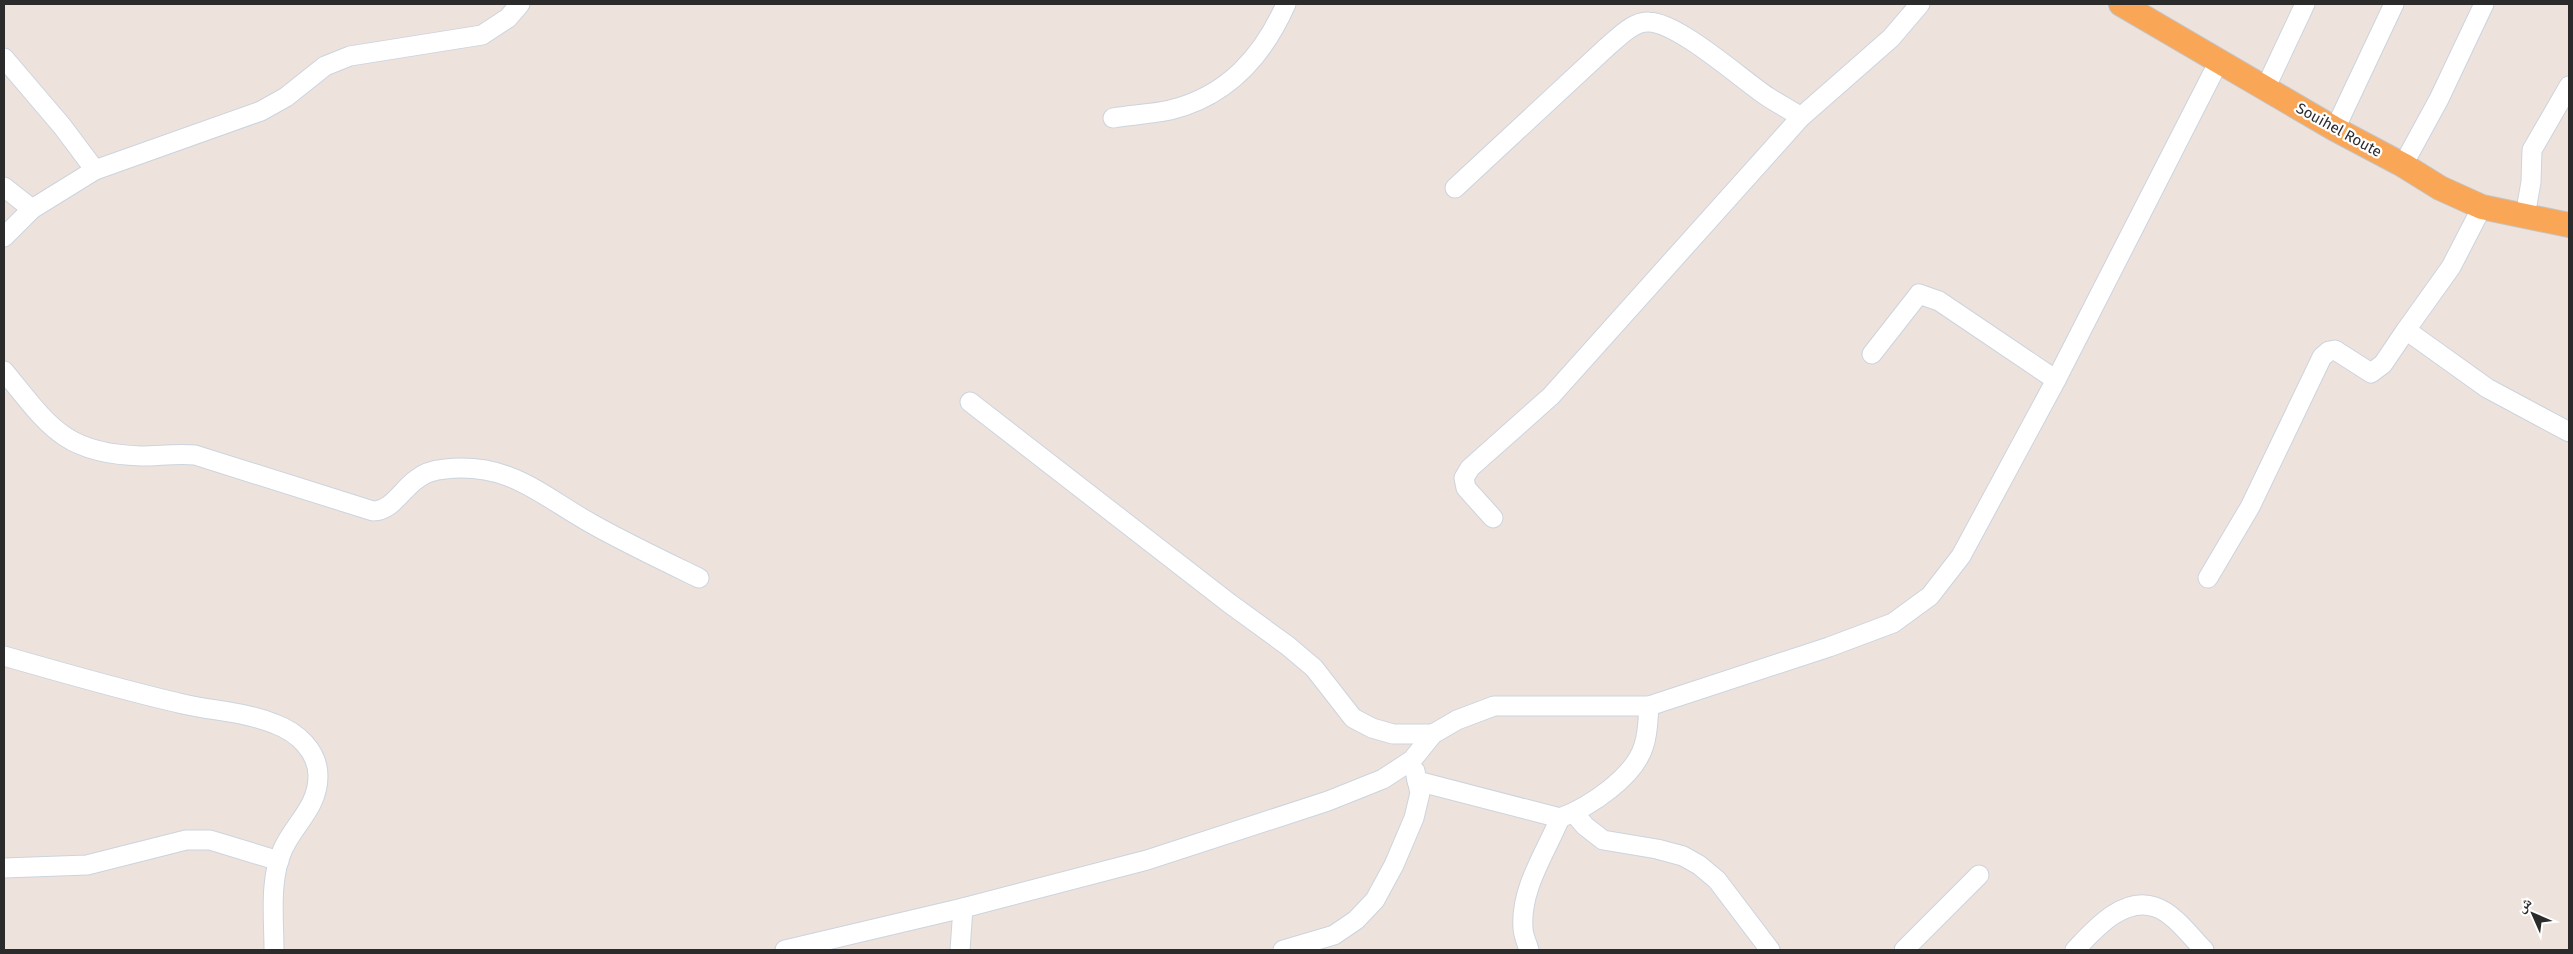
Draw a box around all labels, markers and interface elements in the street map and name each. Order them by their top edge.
street label: Souihel Route [2293,99,2385,161]
north arrow [2508,889,2558,939]
text: ش [2513,894,2536,916]

